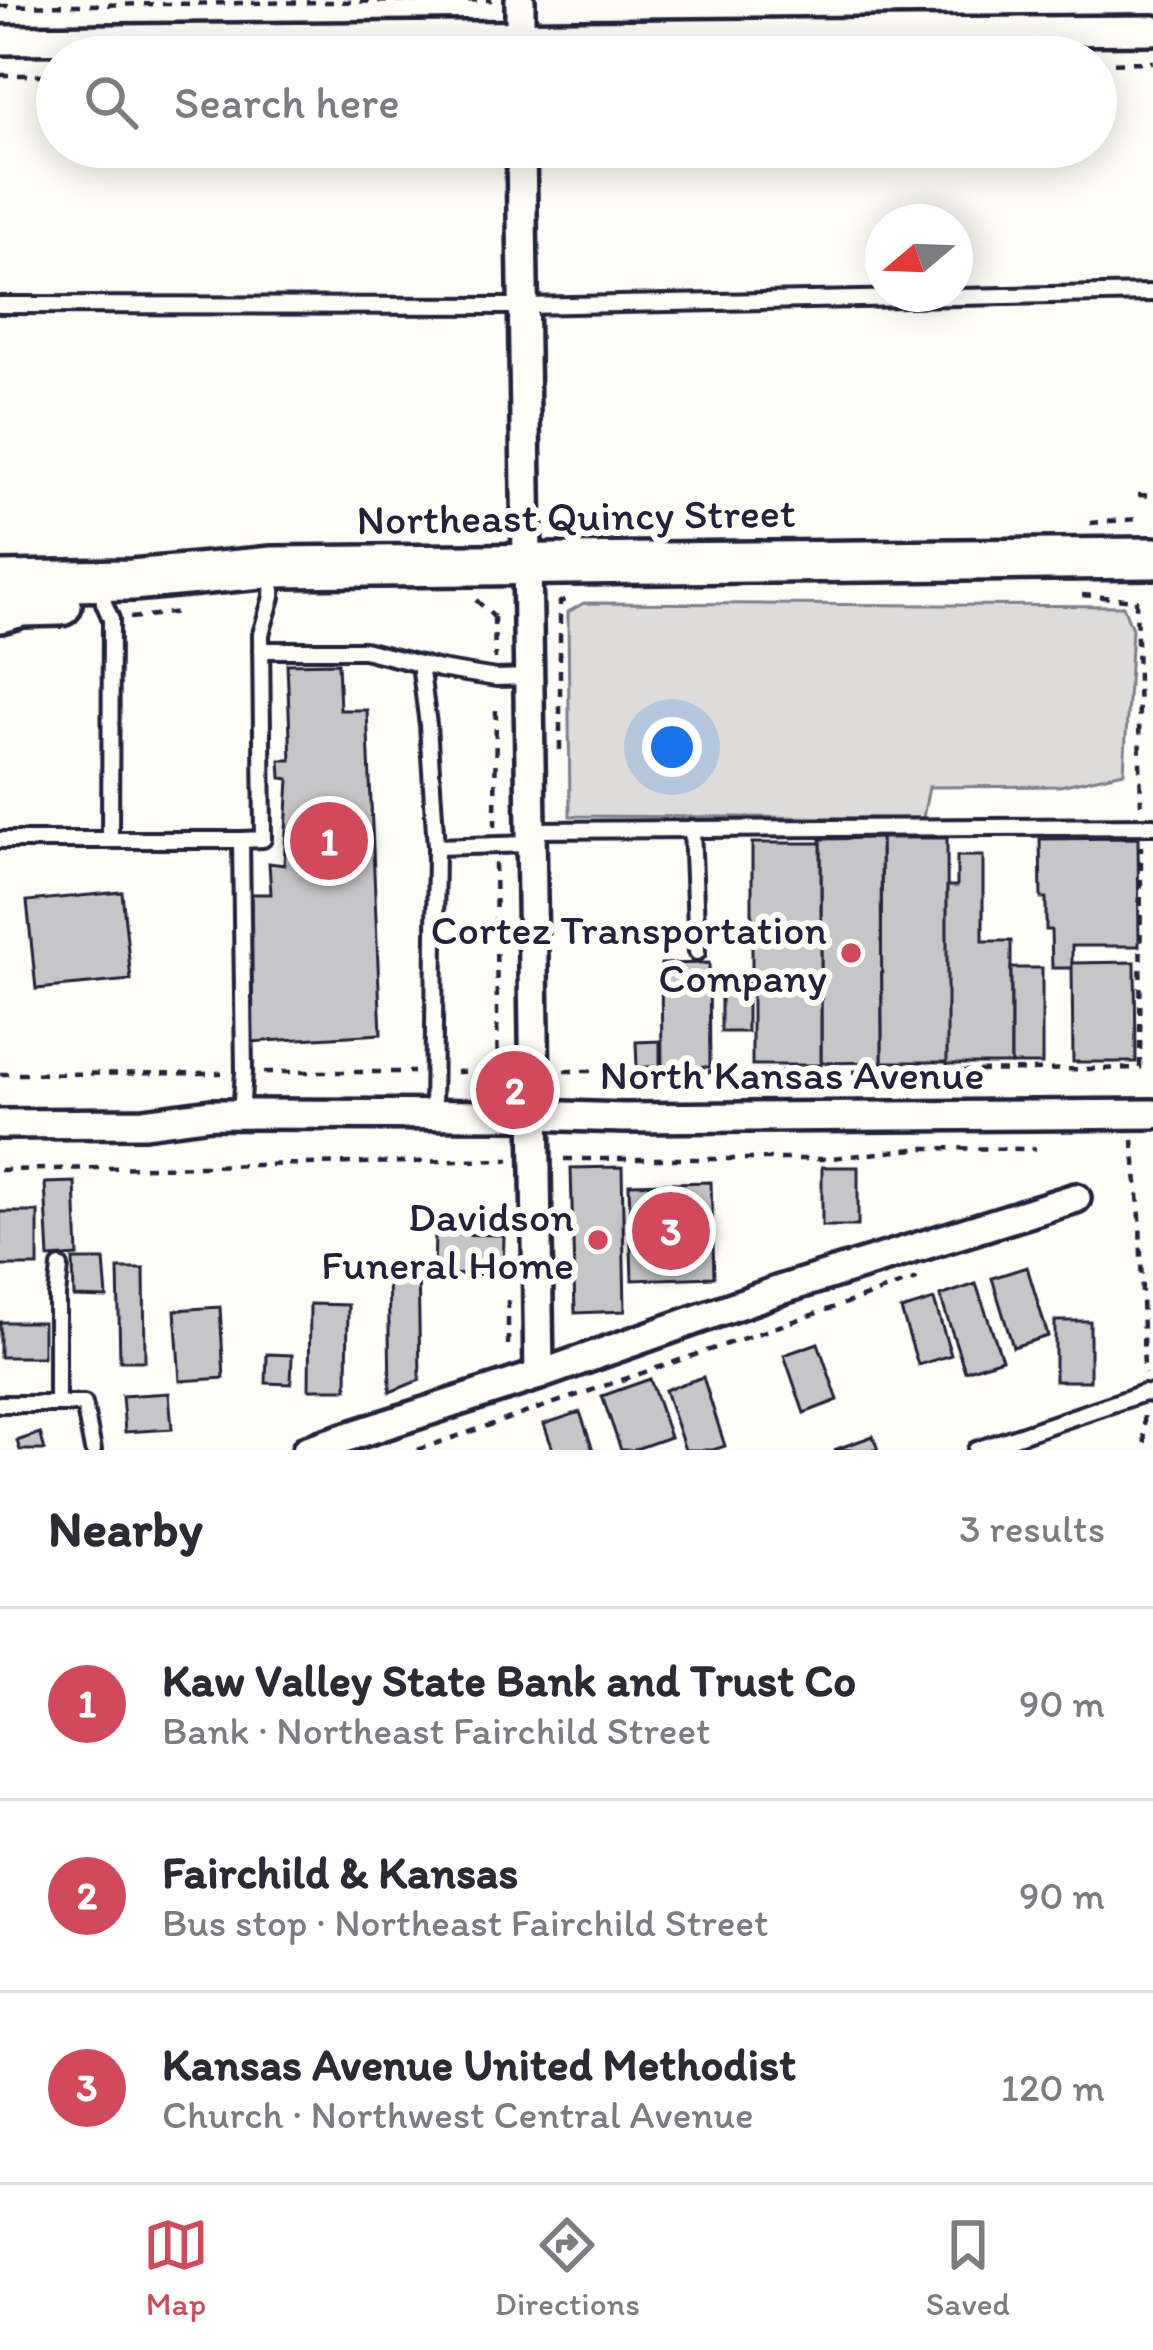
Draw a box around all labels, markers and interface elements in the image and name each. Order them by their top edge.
search box [36,36,1117,168]
icon: search [78,69,144,135]
text: Search here [174,75,400,129]
north arrow [865,204,973,312]
street label: Northeast Quincy Street [356,487,796,545]
your location [642,717,702,777]
pin: 1 [290,796,368,886]
place label: Cortez Transportation Company [431,904,827,1003]
marker: Cortez Transportation Company [838,940,864,966]
pin: 2 [476,1045,554,1135]
street label: North Kansas Avenue [600,1049,984,1100]
pin: 3 [632,1186,710,1276]
place label: Davidson Funeral Home [321,1191,574,1290]
marker: Davidson Funeral Home [585,1227,611,1253]
text: Nearby [48,1498,203,1559]
text: 3 results [959,1505,1105,1552]
text: Kaw Valley State Bank and Trust Co [162,1653,856,1707]
text: 1 [78,1680,96,1727]
text: 90 m [1019,1680,1105,1727]
text: Bank · Northeast Fairchild Street [162,1707,711,1754]
text: Fairchild & Kansas [162,1845,518,1899]
text: 2 [77,1872,97,1919]
text: 90 m [1019,1872,1105,1919]
text: Bus stop · Northeast Fairchild Street [162,1899,769,1946]
text: Kansas Avenue United Methodist [162,2037,796,2091]
text: 3 [76,2064,98,2111]
text: 120 m [1001,2064,1105,2111]
text: Church · Northwest Central Avenue [162,2091,754,2138]
tab: Map [143,2212,209,2323]
tab: Directions [495,2212,640,2323]
tab: Saved [926,2212,1010,2323]

